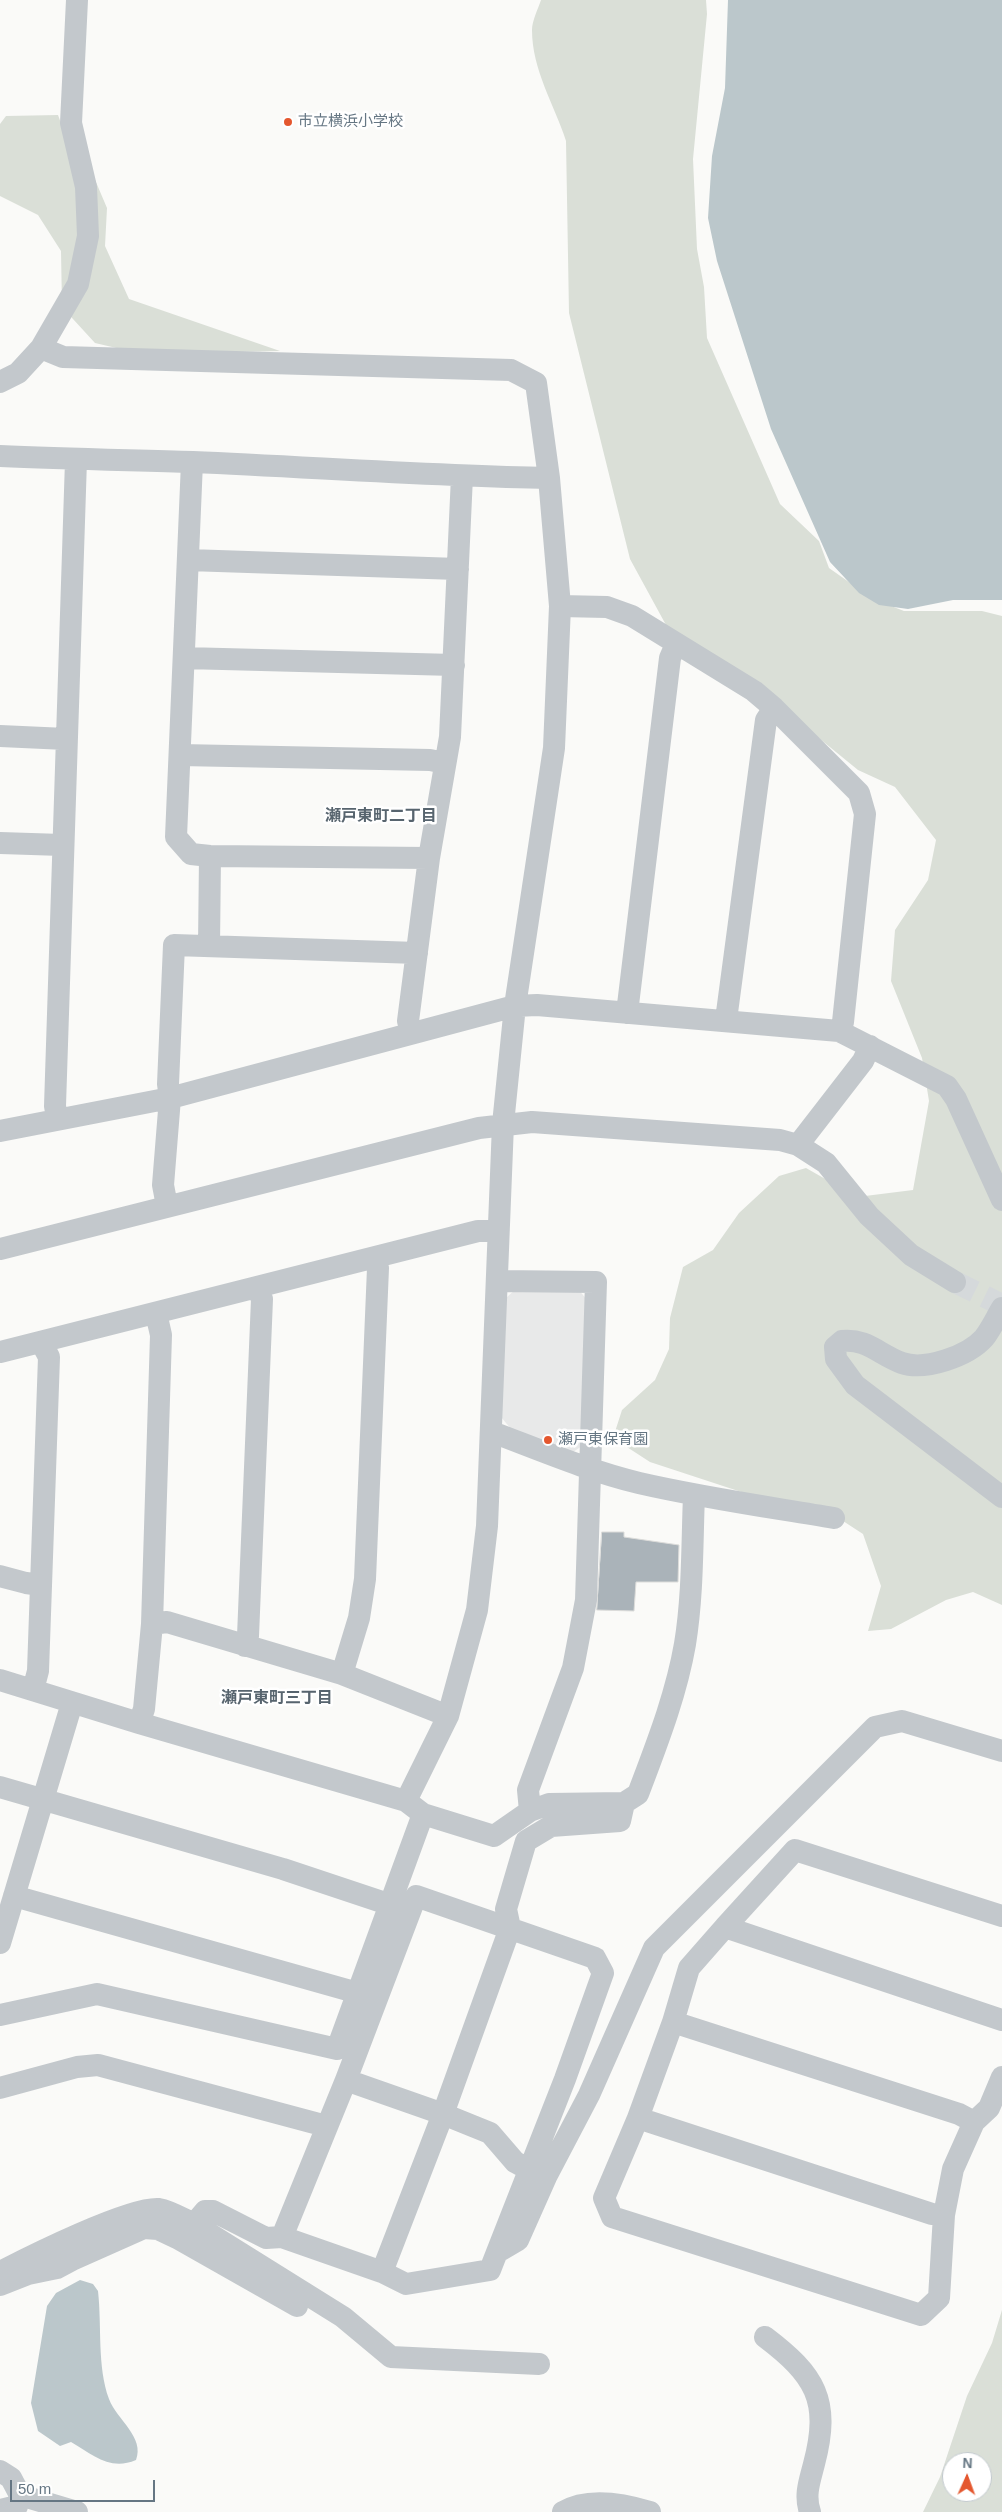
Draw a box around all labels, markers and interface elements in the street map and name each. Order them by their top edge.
place label: 市立横浜小学校 [298,113,403,131]
marker: 市立横浜小学校 [282,116,294,128]
district label: 瀬戸東町二丁目 [325,807,437,827]
place label: 瀬戸東保育園 [558,1431,648,1449]
marker: 瀬戸東保育園 [542,1434,554,1446]
district label: 瀬戸東町三丁目 [221,1689,333,1709]
north arrow [942,2452,992,2502]
text: N [962,2455,973,2471]
scale bar [12,2470,158,2502]
text: 50 m [18,2480,51,2497]

